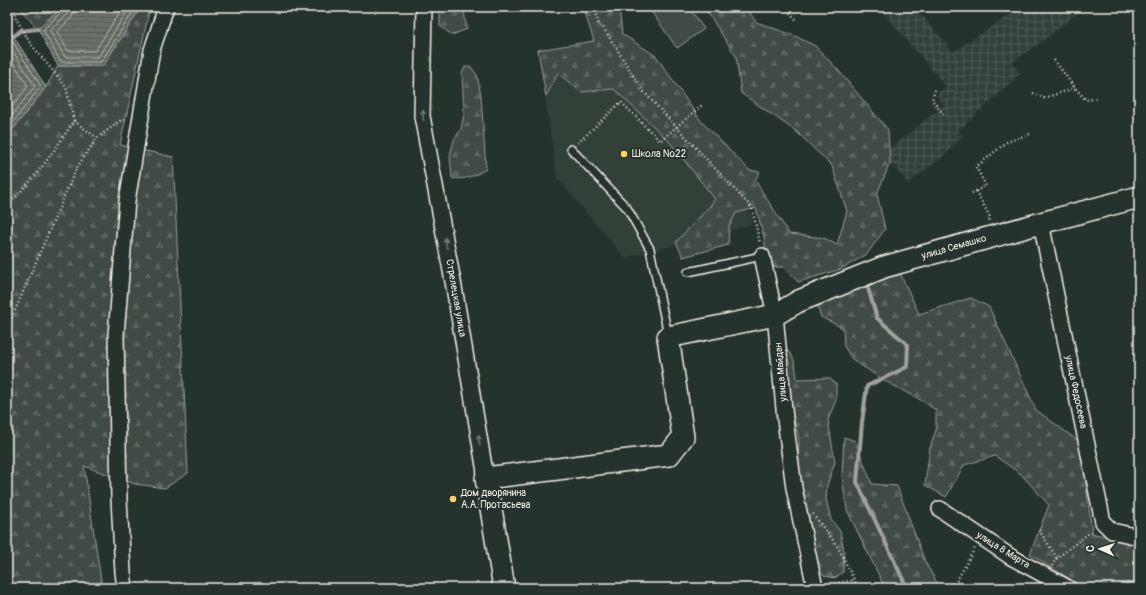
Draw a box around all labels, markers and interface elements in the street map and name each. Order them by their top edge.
one-way arrow [419,109,426,121]
place label: Школа №22 [632,148,687,160]
marker: Школа №22 [619,149,629,159]
street label: улица Семашко [919,232,988,262]
one-way arrow [443,237,449,249]
street label: Стрелецкая улица [443,258,469,338]
street label: улица Майдан [772,342,790,403]
street label: улица Федосеева [1062,353,1090,430]
one-way arrow [476,434,482,446]
place label: Дом дворянина А.А. Протасьева [460,487,531,511]
marker: Дом дворянина А.А. Протасьева [448,494,458,504]
street label: улица 8 Марта [973,528,1032,571]
north arrow [1080,529,1120,569]
text: С [1084,545,1097,552]

